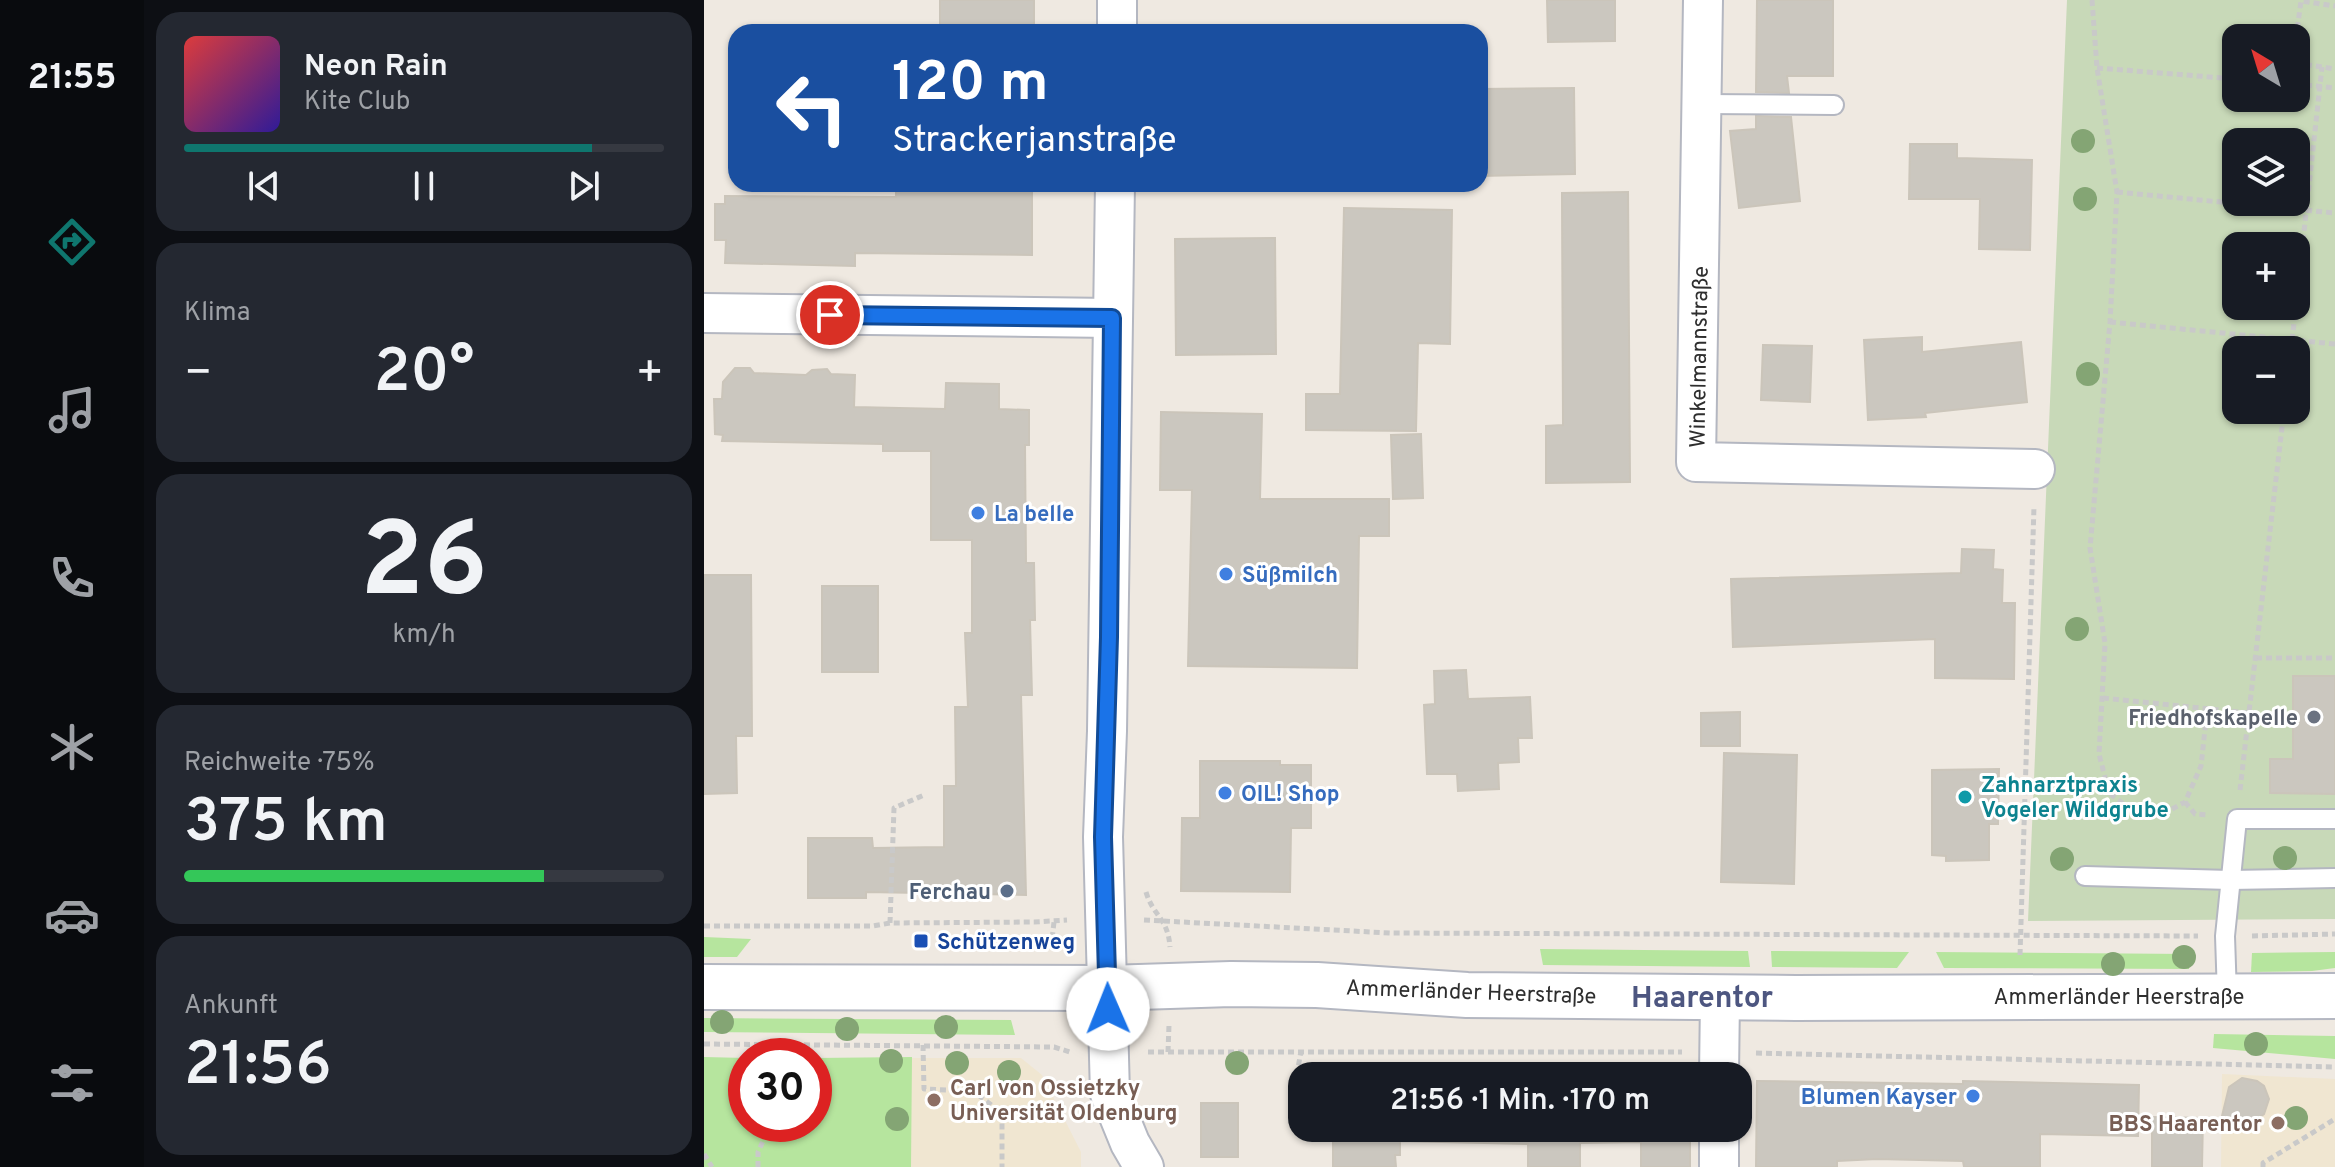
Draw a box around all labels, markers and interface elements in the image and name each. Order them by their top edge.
north arrow [2222,24,2310,112]
map controls [2222,24,2310,424]
text: Neon Rain [304,49,448,86]
text: 120 m [892,50,1049,120]
text: 21:55 [27,56,117,102]
icon: left [760,56,864,160]
text: Kite Club [304,86,410,119]
text: Strackerjanstraße [892,119,1177,165]
button: layers [2222,128,2310,216]
icon: previous [242,164,286,208]
icon: pause [402,164,446,208]
icon: next [562,164,606,208]
icon: directions [44,214,100,270]
button: + [2222,232,2310,320]
street label: Winkelmannstraße [1685,266,1716,448]
pin [796,281,864,349]
icon: arrive [808,293,852,337]
text: Klima [184,297,250,330]
button: − [2222,336,2310,424]
text: 20° [374,337,474,413]
text: − [184,347,212,403]
text: + [636,347,664,403]
icon: music [44,382,100,438]
text: 26 [360,501,488,633]
place label: La belle [994,502,1074,529]
marker: La belle [969,504,987,522]
icon: phone [44,550,100,606]
place label: Süßmilch [1242,563,1338,590]
marker: Süßmilch [1217,565,1235,583]
text: km/h [392,619,456,652]
place label: Friedhofskapelle [2128,706,2298,733]
marker: Friedhofskapelle [2305,708,2323,726]
icon: climate [44,719,100,775]
text: Reichweite · 75% [184,747,375,780]
place label: Zahnarztpraxis Vogeler Wildgrube [1981,773,2169,825]
place label: OIL! Shop [1241,782,1339,809]
marker: OIL! Shop [1216,784,1234,802]
text: 375 km [184,787,388,863]
marker: Zahnarztpraxis Vogeler Wildgrube [1956,788,1974,806]
place label: Ferchau [909,880,991,907]
marker: Ferchau [998,882,1016,900]
icon: car [44,887,100,943]
place label: Schützenweg [937,930,1075,957]
marker: Schützenweg [912,932,930,950]
position arrow [1066,967,1150,1051]
street label: Ammerländer Heerstraße [1345,976,1597,1011]
district label: Haarentor [1631,981,1773,1018]
street label: Ammerländer Heerstraße [1994,985,2244,1012]
text: Ankunft [184,990,278,1023]
text: 21:56 [184,1030,332,1106]
speed limit sign: 30 [728,1038,832,1142]
icon: filters [44,1055,100,1111]
place label: Carl von Ossietzky Universität Oldenburg [950,1076,1178,1128]
text: 21:56 · 1 Min. · 170 m [1390,1083,1650,1120]
place label: Blumen Kayser [1801,1085,1957,1112]
marker: Blumen Kayser [1964,1087,1982,1105]
marker: Carl von Ossietzky Universität Oldenburg [925,1091,943,1109]
place label: BBS Haarentor [2109,1112,2262,1139]
marker: BBS Haarentor [2269,1114,2287,1132]

